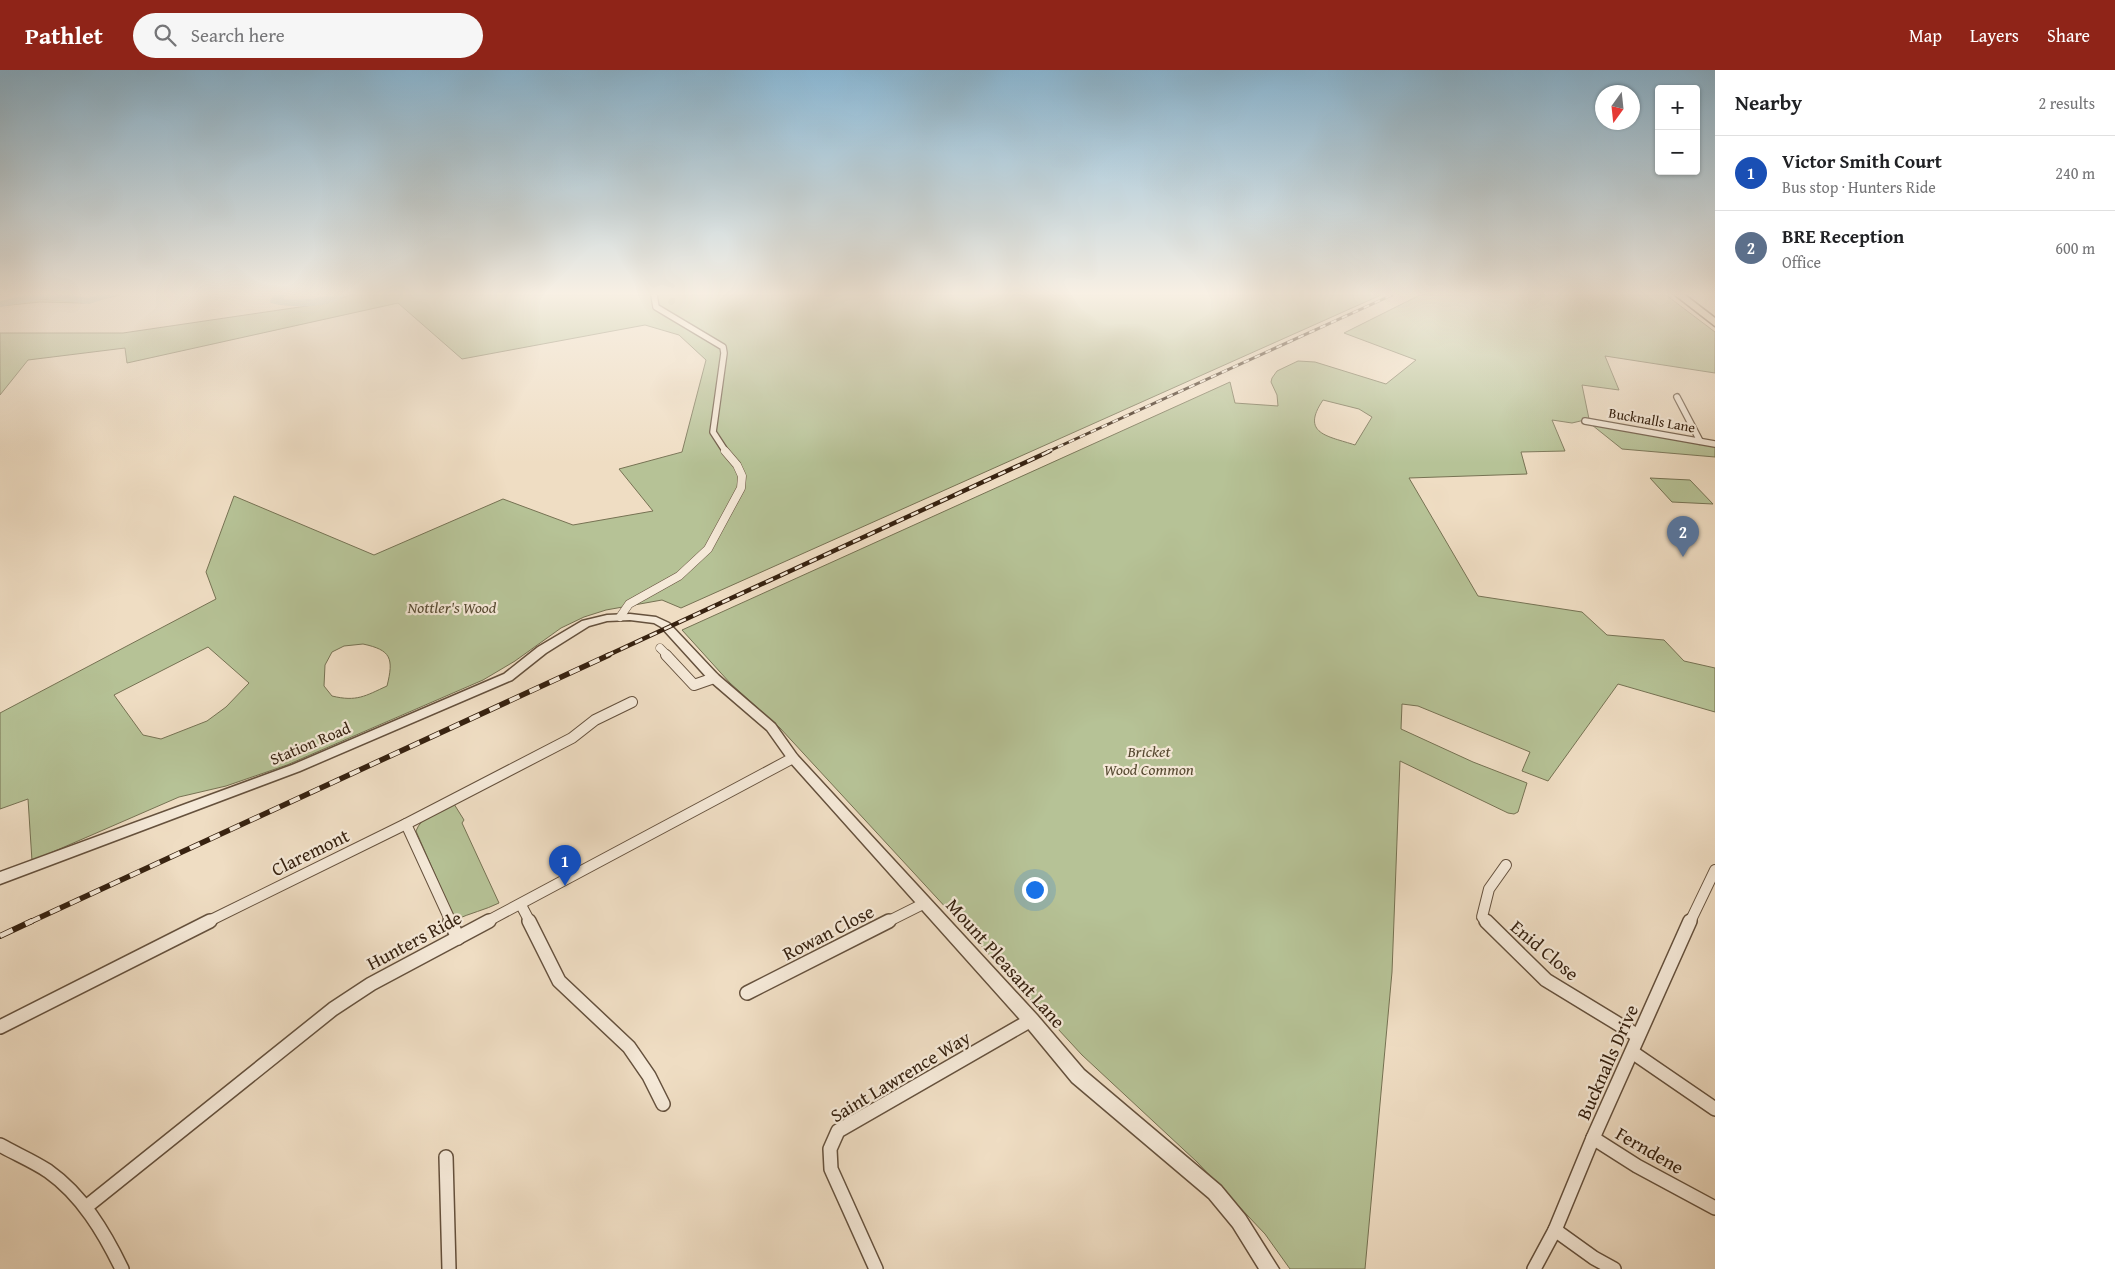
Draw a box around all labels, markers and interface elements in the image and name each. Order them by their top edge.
search box [133,13,483,58]
text: Pathlet [25,18,103,53]
icon: search [151,21,179,49]
text: Search here [191,21,285,49]
text: Map [1909,22,1942,49]
text: Layers [1970,22,2019,49]
text: Share [2047,22,2090,49]
north arrow [1595,85,1640,130]
map controls [1655,85,1700,175]
button: + [1655,85,1700,130]
text: Nearby [1735,87,1802,118]
text: 2 results [2038,91,2095,115]
button: − [1655,130,1700,175]
text: Victor Smith Court [1782,147,1942,175]
text: 1 [1747,161,1755,185]
text: 240 m [2055,161,2095,185]
text: Bus stop · Hunters Ride [1782,175,1936,199]
text: BRE Reception [1782,222,1904,250]
text: 2 [1747,236,1755,260]
text: 600 m [2055,236,2095,260]
text: Office [1782,250,1821,274]
street label: Bucknalls Lane [1607,403,1697,438]
pin: 2 [1667,516,1699,557]
park label: Nottler's Wood [407,595,497,619]
street label: Station Road [266,715,354,771]
park label: Bricket Wood Common [1104,739,1194,781]
street label: Claremont [266,821,354,883]
pin: 1 [549,845,581,886]
your location [1022,877,1048,903]
street label: Mount Pleasant Lane [940,892,1072,1034]
street label: Rowan Close [777,897,879,967]
street label: Hunters Ride [361,903,467,977]
street label: Enid Close [1505,913,1585,987]
street label: Bucknalls Drive [1569,1000,1645,1124]
street label: Saint Lawrence Way [825,1023,976,1129]
street label: Ferndene [1611,1119,1689,1181]

